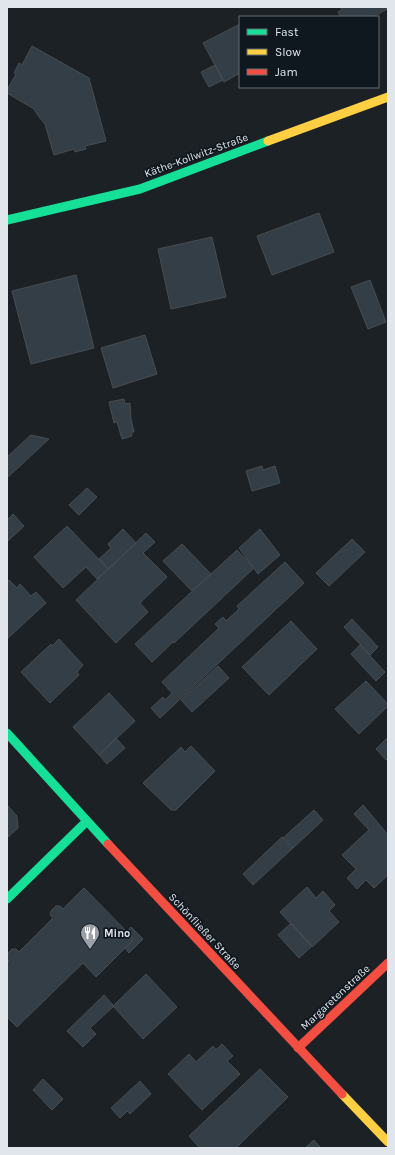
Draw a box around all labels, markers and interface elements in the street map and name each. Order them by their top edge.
legend [239,16,379,88]
text: Fast [275,25,299,39]
text: Slow [275,45,301,59]
text: Jam [275,65,298,79]
street label: Käthe-Kollwitz-Straße [142,131,250,180]
street label: Schönfließer Straße [166,890,244,972]
restaurant icon: Mino [79,922,101,950]
place label: Mino [104,927,130,940]
street label: Margaretenstraße [298,962,373,1033]

